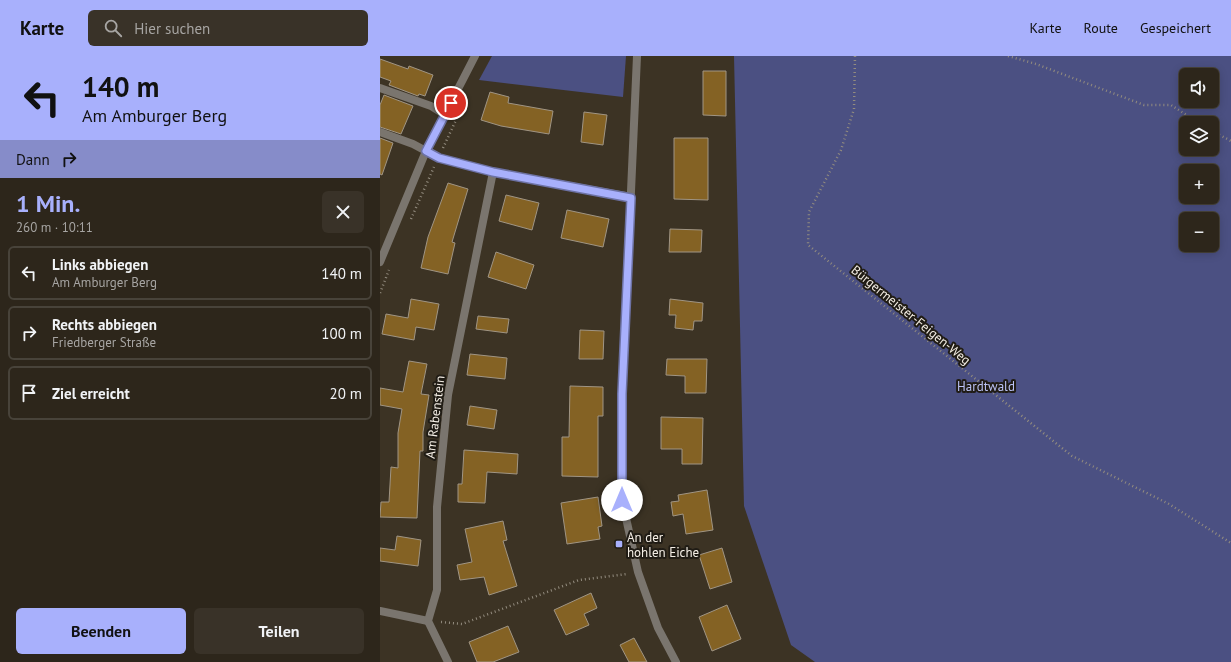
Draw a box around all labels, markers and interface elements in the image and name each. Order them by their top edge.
search box [88,10,368,46]
text: Karte [20,16,64,40]
icon: search [102,17,124,39]
text: Hier suchen [134,19,210,38]
text: Karte [1030,19,1062,37]
text: Route [1084,19,1118,37]
text: Gespeichert [1140,19,1211,37]
text: 140 m [82,68,159,105]
map controls [1179,68,1219,252]
button: sound [1179,68,1219,108]
icon: left [16,72,68,124]
pin [434,86,468,120]
icon: arrive [440,92,462,114]
text: Am Amburger Berg [82,104,227,127]
button: layers [1179,116,1219,156]
icon: right [58,148,80,170]
text: Dann [16,150,50,169]
button: + [1179,164,1219,204]
text: 1 Min. [16,188,80,219]
button: close [322,191,364,233]
button: − [1179,212,1219,252]
text: 260 m · 10:11 [16,219,93,236]
text: Links abbiegen [52,255,148,274]
icon: left [18,262,40,284]
street label: Bürgermeister-Feigen-Weg [848,262,974,368]
text: 140 m [321,264,362,283]
text: Am Amburger Berg [52,274,157,291]
text: Rechts abbiegen [52,315,157,334]
icon: right [18,322,40,344]
text: 100 m [321,324,362,343]
text: Friedberger Straße [52,334,156,351]
street label: Am Rabenstein [421,375,449,459]
park label: Hardtwald [957,378,1015,395]
icon: arrive [18,382,40,404]
text: Ziel erreicht [52,384,130,403]
text: 20 m [329,384,362,403]
position arrow [601,479,643,521]
place label: An der hohlen Eiche [627,529,699,561]
marker: An der hohlen Eiche [614,539,624,549]
button: Beenden [16,608,186,654]
button: Teilen [194,608,364,654]

